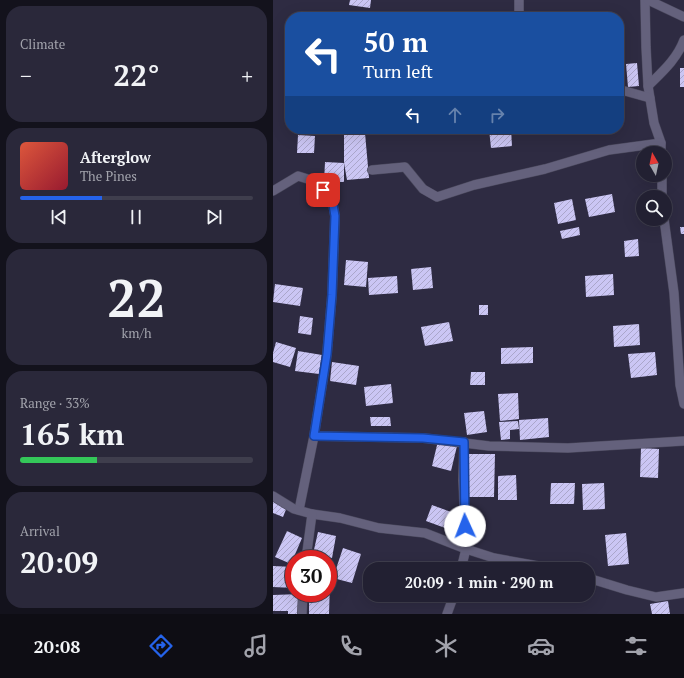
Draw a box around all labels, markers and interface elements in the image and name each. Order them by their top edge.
text: 50 m [363,23,428,60]
icon: left [297,28,349,80]
text: Climate [20,35,65,53]
text: 22° [113,55,160,95]
text: Turn left [363,59,433,83]
text: − [20,61,32,90]
text: + [241,61,253,90]
icon: left [402,104,424,126]
icon: ahead [444,104,466,126]
icon: right [486,104,508,126]
north arrow [636,146,672,182]
map controls [636,146,672,226]
text: Afterglow [80,147,151,167]
text: The Pines [80,167,137,185]
pin [306,173,340,207]
icon: arrive [312,179,334,201]
button: search [636,190,672,226]
icon: previous [48,206,70,228]
icon: pause [125,206,147,228]
icon: next [203,206,225,228]
text: 22 [107,263,166,332]
text: km/h [121,324,152,342]
text: Range · 33% [20,394,90,412]
text: 165 km [20,414,124,454]
position arrow [444,505,486,547]
text: Arrival [20,522,60,540]
text: 20:09 [20,542,98,582]
speed limit sign: 30 [285,550,337,602]
text: 20:09 · 1 min · 290 m [405,572,553,592]
icon: directions [147,632,175,660]
icon: music [242,632,270,660]
icon: phone [337,632,365,660]
icon: climate [432,632,460,660]
icon: car [527,632,555,660]
icon: filters [622,632,650,660]
text: 20:08 [34,634,80,658]

